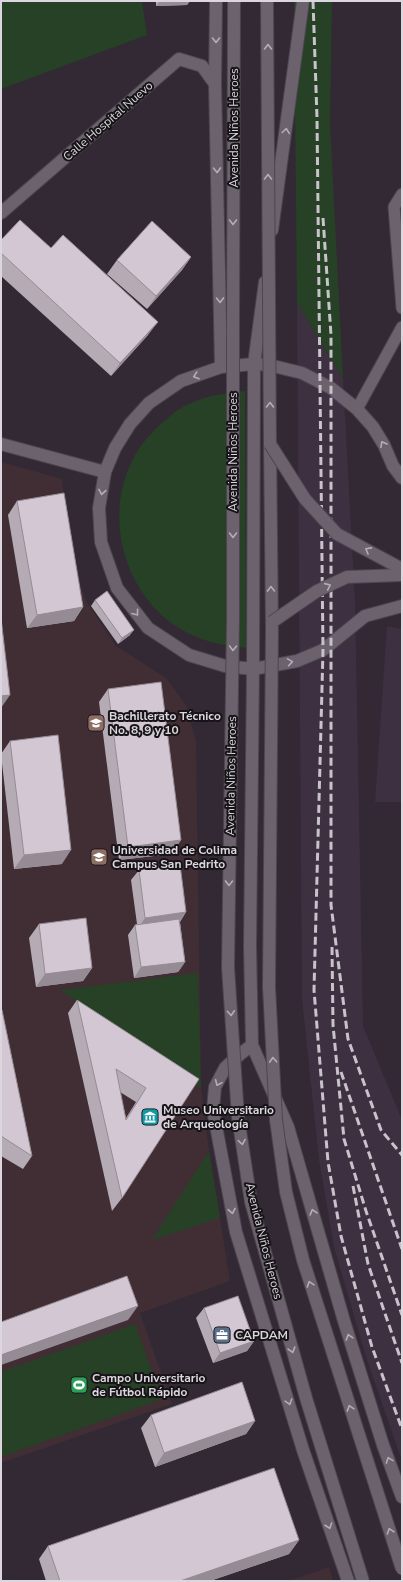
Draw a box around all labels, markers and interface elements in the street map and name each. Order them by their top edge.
one-way arrow [212,37,220,43]
one-way arrow [264,44,272,50]
street label: Avenida Niños Heroes [226,68,242,188]
street label: Calle Hospital Nuevo [60,77,157,164]
one-way arrow [281,128,290,134]
one-way arrow [213,167,221,173]
one-way arrow [264,174,272,180]
one-way arrow [229,219,237,225]
one-way arrow [216,297,224,303]
one-way arrow [193,371,200,379]
street label: Avenida Niños Heroes [225,392,241,512]
one-way arrow [265,402,274,408]
one-way arrow [380,441,387,448]
one-way arrow [98,489,106,495]
one-way arrow [229,532,237,538]
one-way arrow [365,548,372,555]
one-way arrow [324,583,331,591]
one-way arrow [267,586,275,592]
one-way arrow [132,608,139,615]
one-way arrow [229,645,237,651]
one-way arrow [287,659,293,667]
place label: Bachillerato Técnico No. 8, 9 y 10 [109,708,221,738]
school or university icon: Bachillerato Técnico No. 8, 9 y 10 [86,713,106,733]
street label: Avenida Niños Heroes [222,716,240,836]
place label: Universidad de Colima Campus San Pedrito [112,842,237,872]
school or university icon: Universidad de Colima Campus San Pedrito [89,847,109,867]
one-way arrow [225,880,233,886]
one-way arrow [226,1010,235,1016]
one-way arrow [269,1057,277,1063]
one-way arrow [215,1079,223,1087]
place label: Museo Universitario de Arqueología [163,1102,274,1132]
museum icon: Museo Universitario de Arqueología [140,1107,160,1127]
one-way arrow [237,1139,246,1145]
street label: Avenida Niños Heroes [242,1181,286,1301]
one-way arrow [227,1208,236,1214]
one-way arrow [309,1208,318,1215]
one-way arrow [307,1281,315,1288]
office icon: CAPDAM [212,1325,232,1345]
place label: CAPDAM [235,1327,288,1343]
one-way arrow [345,1333,354,1340]
one-way arrow [287,1346,296,1353]
place label: Campo Universitario de Fútbol Rápido [92,1370,206,1400]
sports icon: Campo Universitario de Fútbol Rápido [69,1375,89,1395]
one-way arrow [284,1399,292,1406]
one-way arrow [346,1404,355,1411]
one-way arrow [385,1457,393,1464]
one-way arrow [325,1522,333,1529]
one-way arrow [386,1528,395,1535]

